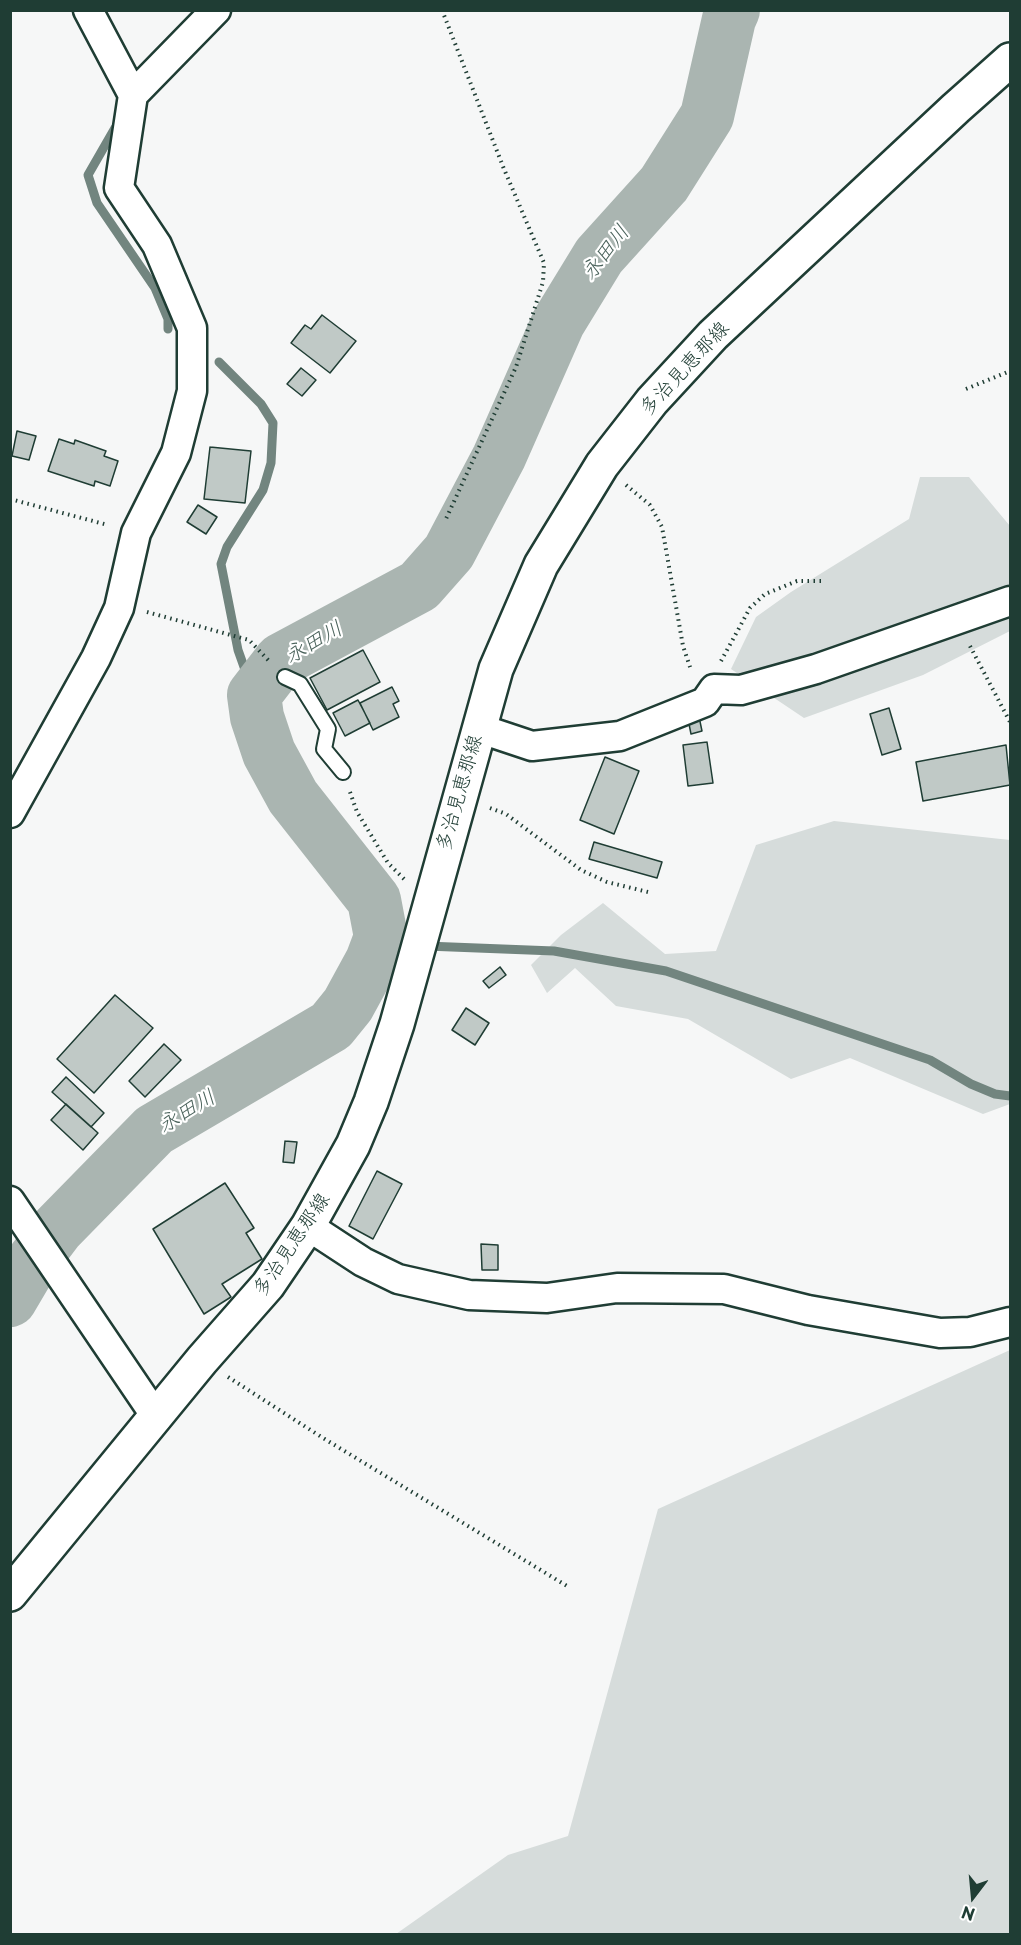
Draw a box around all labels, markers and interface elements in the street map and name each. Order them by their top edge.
water label: 永田川 [577,220,635,286]
street label: 多治見恵那線 [635,317,735,421]
water label: 永田川 [280,616,348,670]
street label: 多治見恵那線 [432,732,488,854]
water label: 永田川 [154,1085,220,1139]
street label: 多治見恵那線 [249,1189,335,1301]
north arrow [943,1867,1003,1927]
text: N [959,1901,977,1928]

